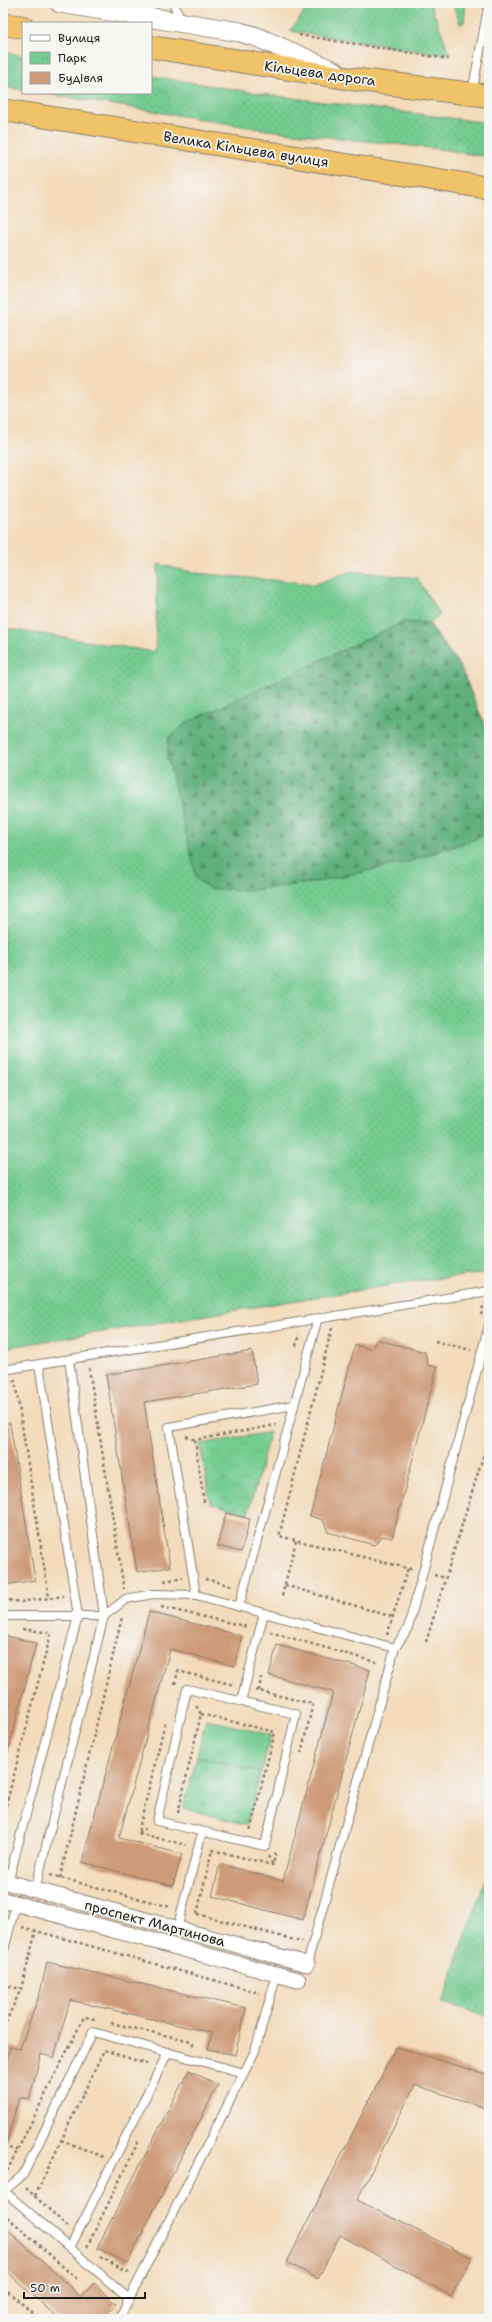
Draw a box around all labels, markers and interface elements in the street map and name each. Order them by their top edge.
legend [22,22,152,94]
text: Вулиця [58,30,100,46]
text: Парк [58,50,87,66]
street label: Кільцева дорога [263,56,377,90]
text: Будівля [58,70,103,86]
street label: Велика Кільцева вулиця [162,127,330,171]
street label: проспект Мартинова [83,1896,228,1951]
scale bar [24,2274,145,2300]
text: 50 m [30,2280,60,2296]

